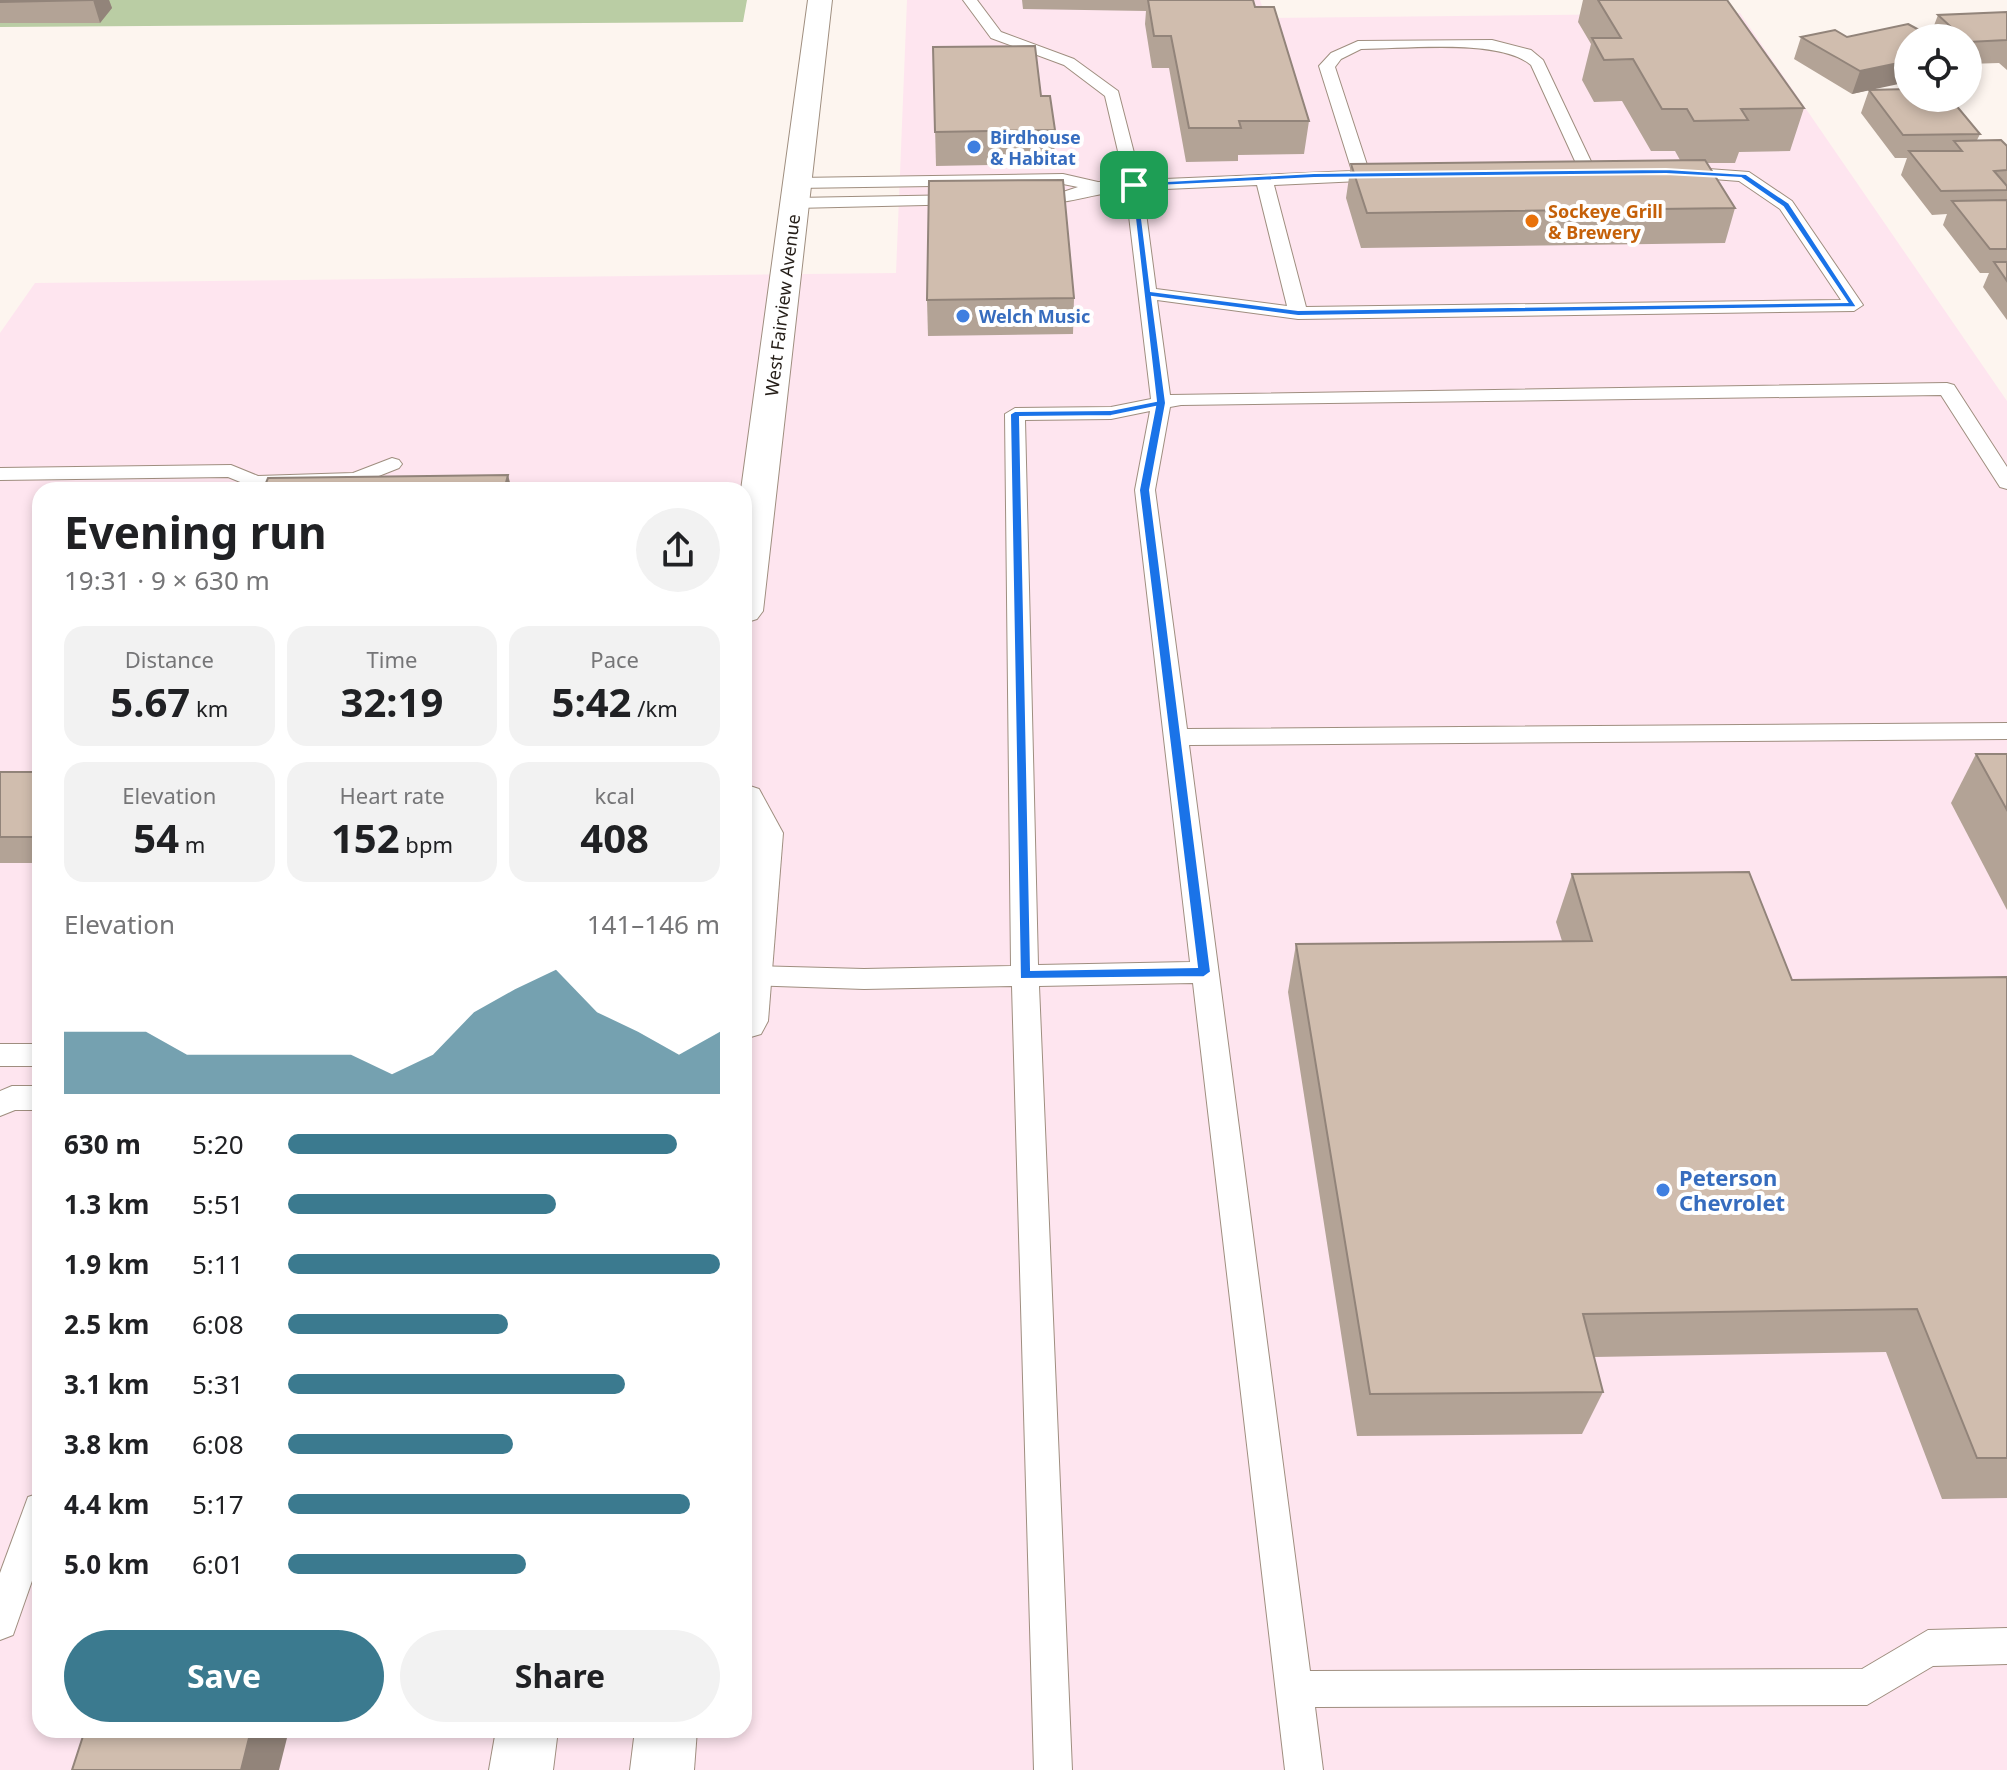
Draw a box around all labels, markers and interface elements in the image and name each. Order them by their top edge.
map controls [1894,24,1982,112]
button: locate [1894,24,1982,112]
place label: Birdhouse & Habitat [990,125,1081,170]
marker: Birdhouse & Habitat [965,138,983,156]
pin [1100,151,1168,219]
icon: arrive [1112,163,1156,207]
place label: Sockeye Grill & Brewery [1548,199,1663,244]
street label: West Fairview Avenue [759,212,805,398]
marker: Sockeye Grill & Brewery [1523,212,1541,230]
place label: Welch Music [979,304,1090,328]
marker: Welch Music [954,307,972,325]
text: Evening run [64,502,327,562]
button: share [636,508,720,592]
text: 19:31 · 9 × 630 m [64,562,270,598]
text: Distance [125,644,214,674]
text: Time [367,644,417,674]
text: Pace [590,644,639,674]
text: 5.67 [110,674,190,729]
text: 32:19 [341,674,443,729]
text: 5:42 [552,674,631,729]
text: km [190,693,228,723]
text: /km [631,693,678,723]
text: Elevation [122,780,216,810]
text: Heart rate [339,780,445,810]
text: kcal [595,780,635,810]
text: 54 [133,810,179,865]
text: 152 [331,810,400,865]
text: 408 [580,810,649,865]
text: m [179,829,205,859]
text: bpm [400,829,453,859]
text: Elevation [64,906,175,942]
text: 141–146 m [587,906,720,942]
text: 630 m [64,1126,141,1162]
text: 5:20 [192,1126,244,1162]
place label: Peterson Chevrolet [1679,1162,1785,1217]
marker: Peterson Chevrolet [1654,1181,1672,1199]
text: 1.3 km [64,1186,149,1222]
text: 5:51 [192,1186,244,1222]
text: 1.9 km [64,1246,149,1282]
text: 5:11 [192,1246,244,1282]
text: 2.5 km [64,1306,149,1342]
text: 6:08 [192,1306,244,1342]
text: 3.1 km [64,1366,149,1402]
text: 5:31 [192,1366,244,1402]
text: 3.8 km [64,1426,149,1462]
text: 6:08 [192,1426,244,1462]
text: 4.4 km [64,1486,149,1522]
text: 5:17 [192,1486,244,1522]
text: 5.0 km [64,1546,149,1582]
text: 6:01 [192,1546,244,1582]
button: Save [64,1630,384,1722]
button: Share [400,1630,720,1722]

